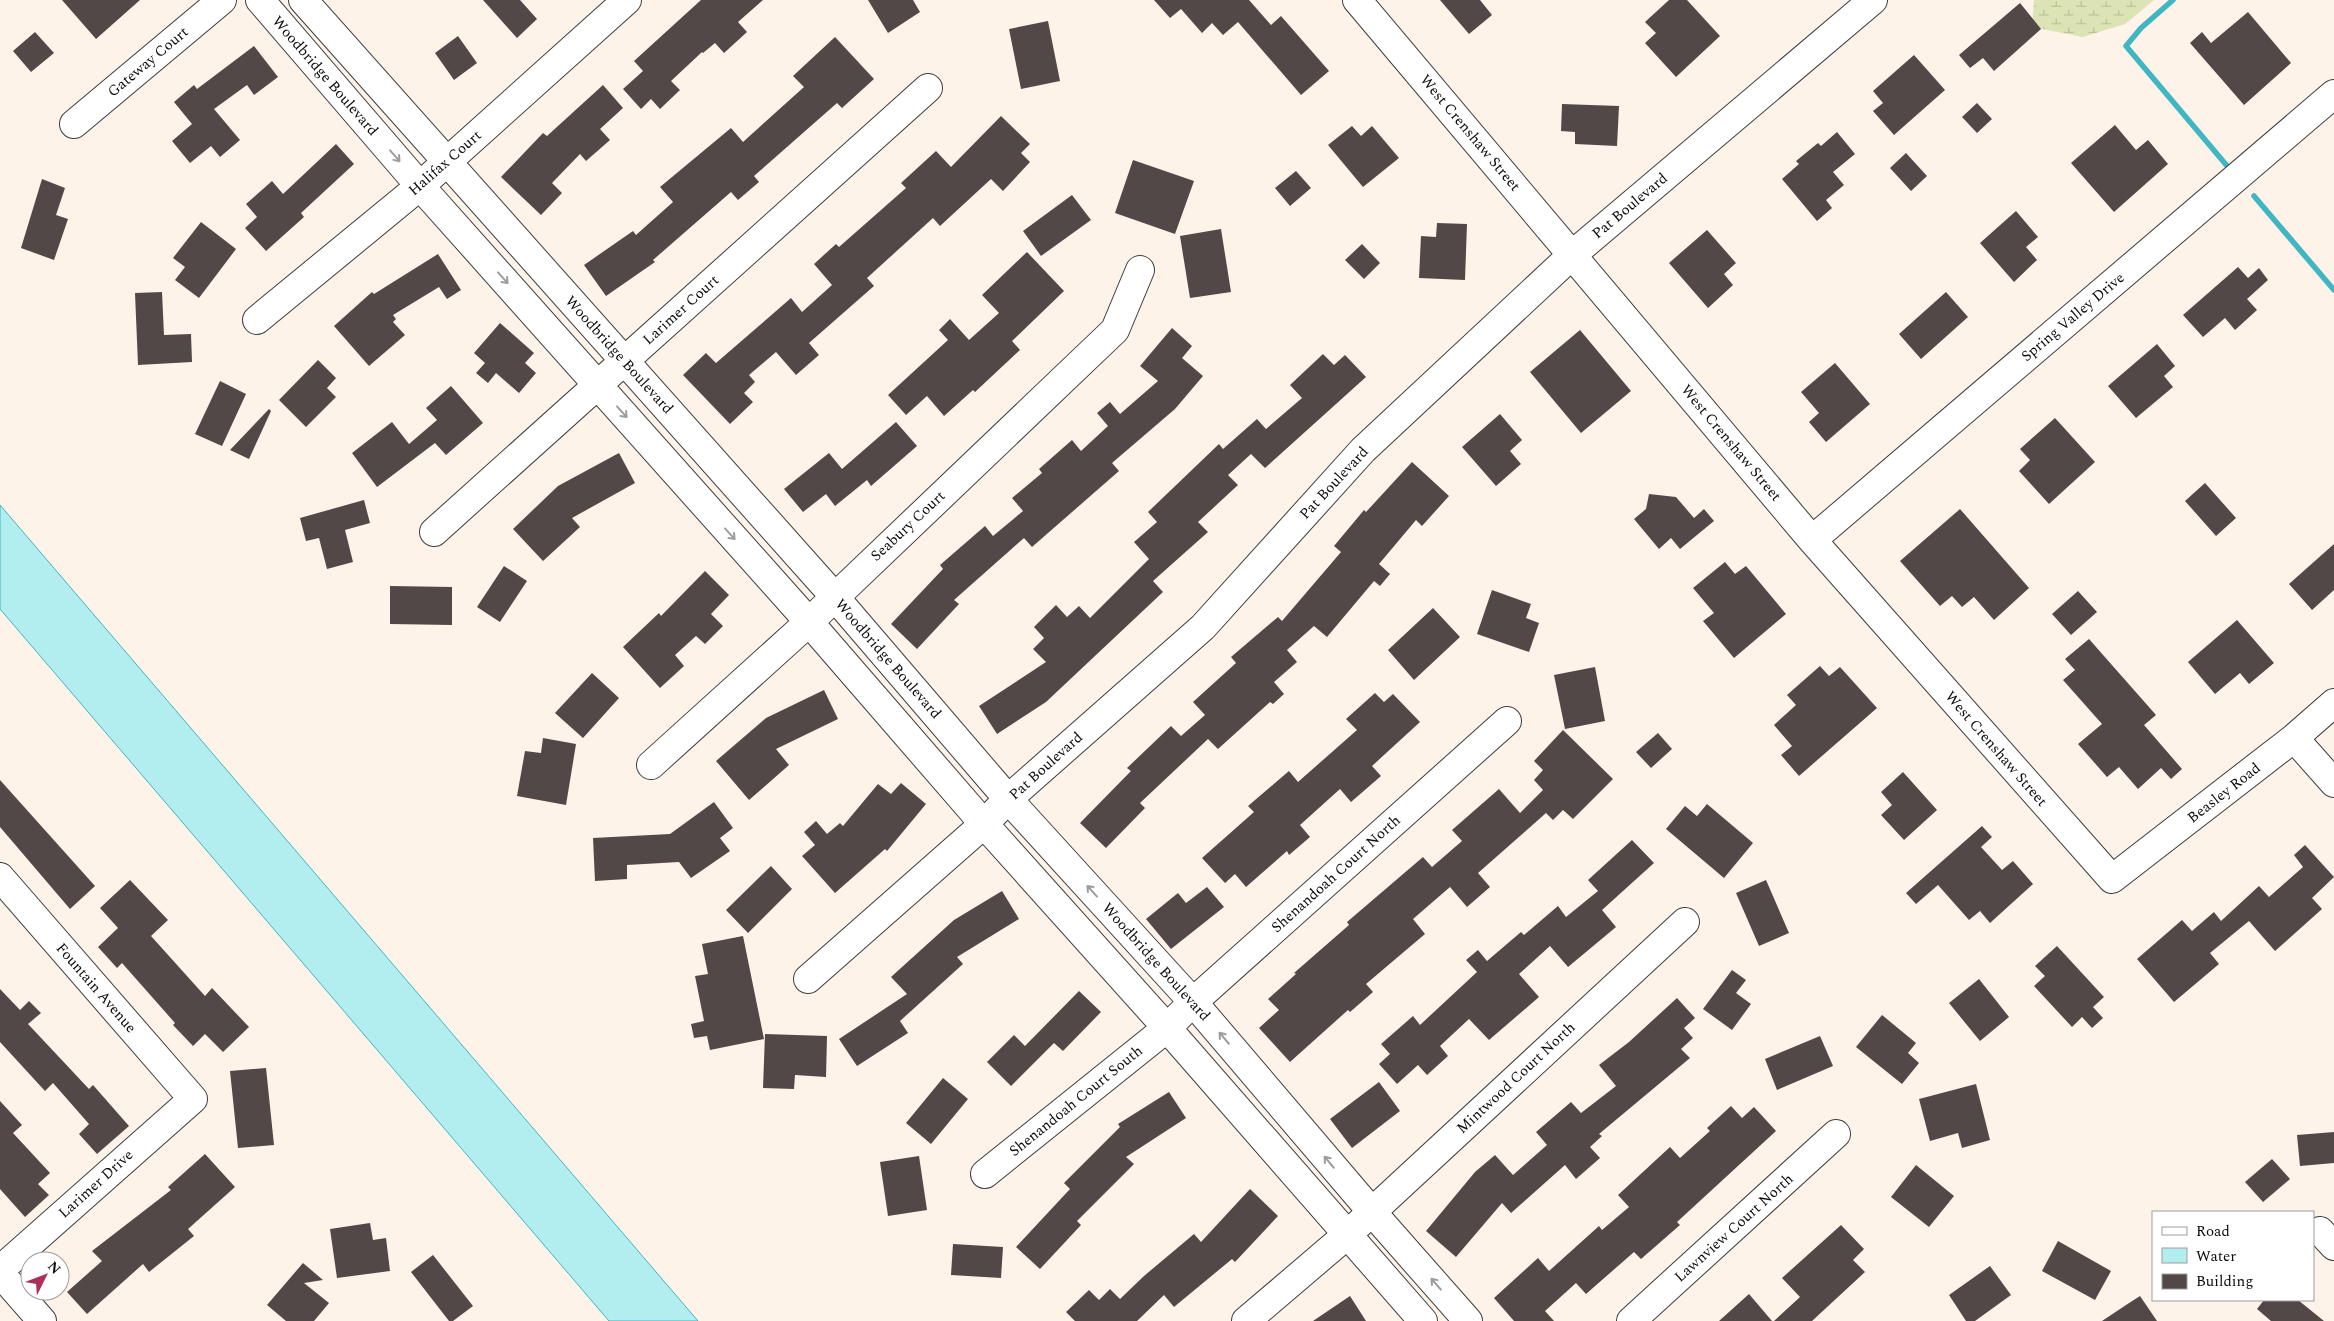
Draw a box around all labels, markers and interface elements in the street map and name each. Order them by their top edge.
street label: Woodbridge Boulevard [266,11,384,141]
street label: Gateway Court [102,21,194,103]
street label: West Crenshaw Street [1414,69,1526,197]
street label: Halifax Court [403,125,487,201]
one-way arrow [389,149,400,162]
street label: Pat Boulevard [1587,167,1673,245]
street label: Spring Valley Drive [2016,267,2130,367]
street label: Larimer Court [638,269,724,351]
one-way arrow [497,271,508,284]
street label: Woodbridge Boulevard [559,291,679,419]
street label: West Crenshaw Street [1675,379,1787,507]
one-way arrow [616,406,628,419]
street label: Pat Boulevard [1294,441,1374,525]
street label: Seabury Court [865,485,951,567]
one-way arrow [724,527,736,540]
street label: Woodbridge Boulevard [829,594,947,724]
street label: West Crenshaw Street [1939,686,2053,812]
street label: Pat Boulevard [1004,726,1088,806]
street label: Beasley Road [2182,757,2266,829]
street label: Shenandoah Court North [1266,809,1406,939]
one-way arrow [1086,885,1098,898]
street label: Woodbridge Boulevard [1096,898,1216,1026]
street label: Fountain Avenue [50,938,142,1038]
street label: Mintwood Court North [1451,1016,1581,1139]
one-way arrow [1219,1032,1230,1045]
street label: Shenandoah Court South [1004,1040,1148,1162]
street label: Larimer Drive [53,1144,139,1224]
one-way arrow [1324,1156,1335,1169]
street label: Lawnview Court North [1669,1168,1799,1288]
legend [2152,1211,2314,1301]
text: Road [2196,1220,2230,1243]
text: Water [2196,1245,2236,1268]
north arrow [20,1251,70,1301]
text: N [43,1256,66,1279]
text: Building [2196,1270,2253,1293]
one-way arrow [1430,1278,1442,1291]

